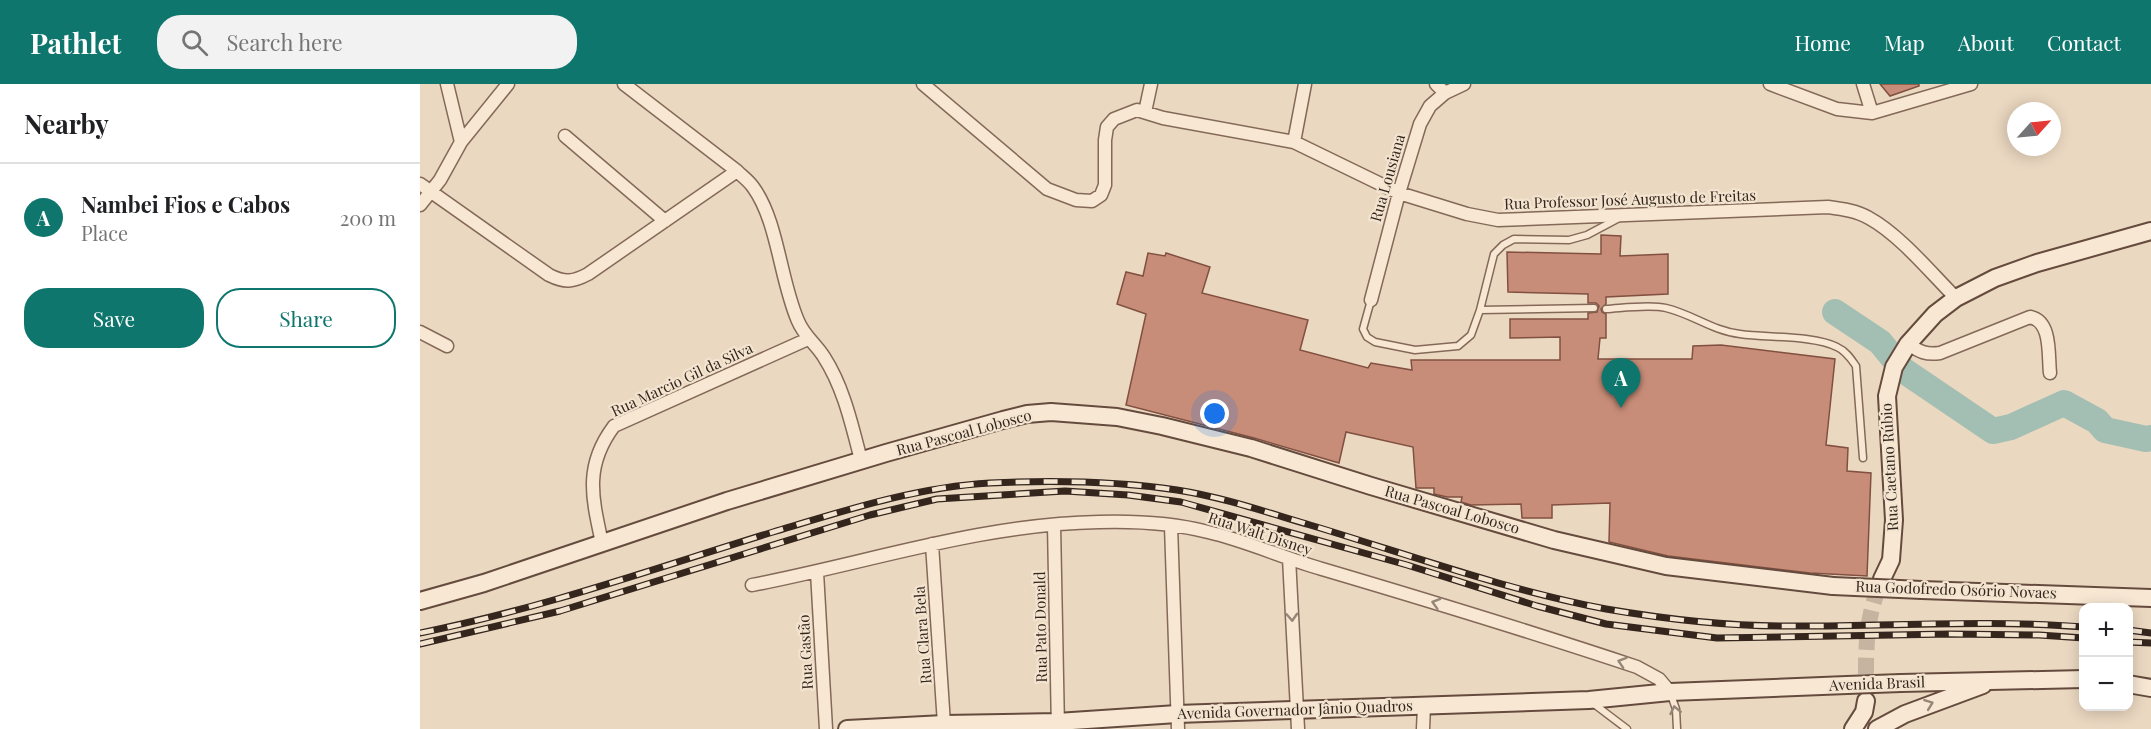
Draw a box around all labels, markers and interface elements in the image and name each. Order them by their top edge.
search box [157,15,577,69]
text: Pathlet [30,24,121,61]
icon: search [178,26,211,59]
text: Search here [226,27,343,57]
text: Home [1795,28,1851,56]
text: Map [1884,28,1925,56]
text: About [1958,28,2014,56]
text: Contact [2047,28,2121,56]
north arrow [2007,102,2061,156]
text: Nearby [24,106,109,141]
street label: Rua Lousiana [1365,131,1409,224]
street label: Rua Professor José Augusto de Freitas [1504,185,1756,213]
text: Nambei Fios e Cabos [81,189,290,219]
text: A [37,204,50,231]
text: 200 m [340,204,396,231]
text: Place [81,219,128,246]
button: Save [24,288,204,348]
button: Share [216,288,396,348]
street label: Rua Marcio Gil da Silva [607,337,756,421]
pin: A [1602,358,1640,408]
your location [1200,399,1229,428]
street label: Rua Caetano Rúbio [1876,403,1902,532]
street label: Rua Pascoal Lobosco [894,404,1034,460]
street label: Rua Pascoal Lobosco [1383,480,1522,538]
street label: Rua Walt Disney [1206,507,1315,559]
street label: Rua Pato Donald [1029,571,1051,683]
street label: Rua Godofredo Osório Novaes [1855,575,2057,603]
street label: Rua Clara Bela [909,585,935,685]
one-way arrow [1431,598,1442,610]
map controls [2079,603,2133,711]
button: + [2079,603,2133,657]
one-way arrow [1285,612,1298,621]
street label: Rua Gastão [793,614,817,690]
one-way arrow [1617,656,1628,669]
button: − [2079,657,2133,711]
street label: Avenida Brasil [1828,671,1925,695]
street label: Avenida Governador Jânio Quadros [1176,695,1413,723]
one-way arrow [1923,699,1934,711]
one-way arrow [1669,706,1682,716]

